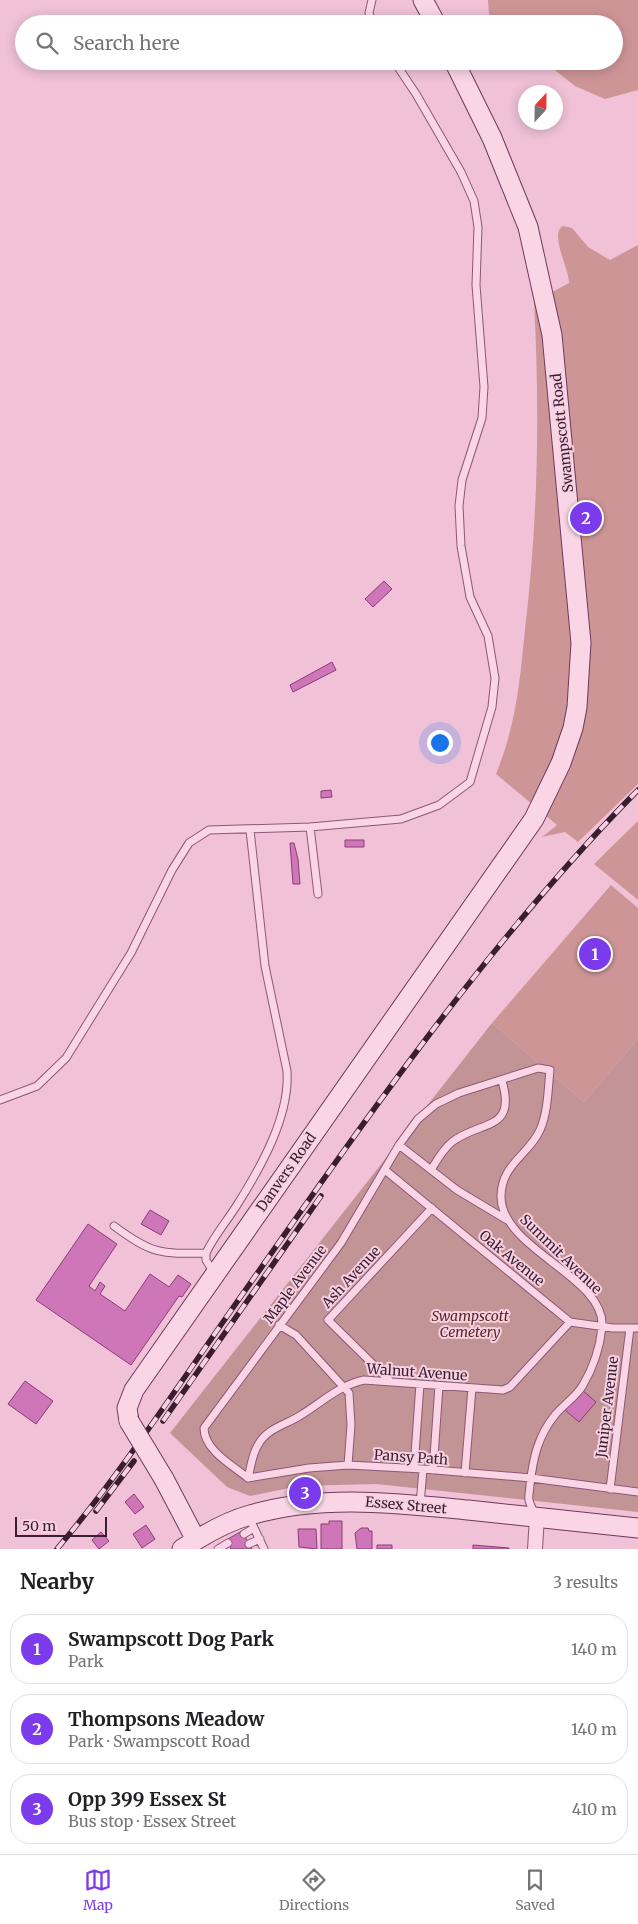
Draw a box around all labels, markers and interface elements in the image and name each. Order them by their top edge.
search box [15,15,623,70]
icon: search [33,29,61,57]
text: Search here [73,31,180,55]
north arrow [518,85,563,130]
street label: Swampscott Road [547,372,577,494]
pin: 2 [570,499,602,537]
your location [427,730,453,756]
pin: 1 [579,935,611,973]
street label: Danvers Road [252,1129,320,1215]
street label: Summit Avenue [516,1210,606,1298]
street label: Oak Avenue [476,1226,548,1290]
street label: Maple Avenue [260,1241,330,1327]
street label: Ash Avenue [317,1242,384,1312]
park label: Swampscott Cemetery [431,1307,509,1341]
street label: Juniper Avenue [592,1355,622,1460]
street label: Walnut Avenue [365,1359,468,1384]
street label: Pansy Path [373,1445,449,1469]
pin: 3 [289,1474,321,1512]
street label: Essex Street [364,1492,448,1518]
scale bar [15,1514,108,1537]
text: 50 m [22,1517,56,1535]
text: Nearby [20,1568,94,1595]
text: 3 results [553,1572,618,1592]
text: Swampscott Dog Park [68,1627,274,1651]
text: 1 [33,1639,41,1659]
text: 140 m [571,1639,617,1659]
text: Park [68,1651,104,1671]
text: Thompsons Meadow [68,1707,264,1731]
text: 2 [32,1719,42,1739]
text: 140 m [571,1719,617,1739]
text: Park · Swampscott Road [68,1731,250,1751]
text: Opp 399 Essex St [68,1787,226,1811]
text: 3 [32,1799,42,1819]
text: 410 m [572,1799,617,1819]
text: Bus stop · Essex Street [68,1811,236,1831]
tab: Map [83,1866,113,1914]
tab: Directions [279,1866,349,1914]
tab: Saved [515,1866,555,1914]

